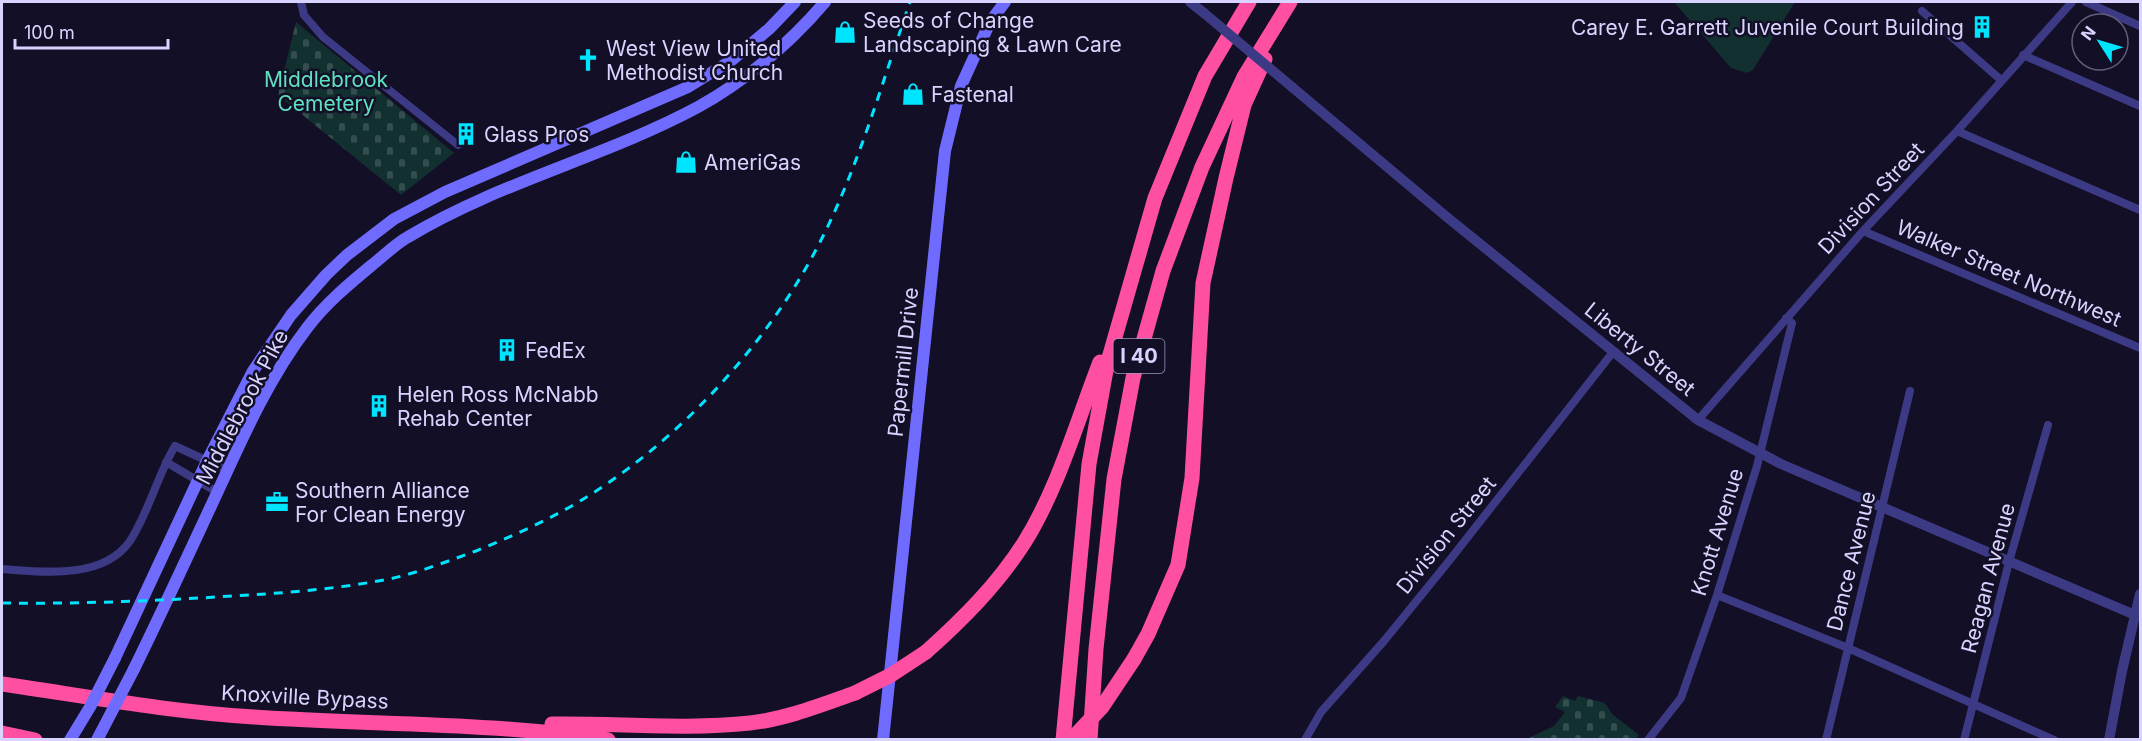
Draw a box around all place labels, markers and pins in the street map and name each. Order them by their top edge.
place label: Seeds of Change Landscaping & Lawn Care [863,8,1122,57]
building icon: Carey E. Garrett Juvenile Court Building [1969,14,1995,40]
place label: Carey E. Garrett Juvenile Court Building [1571,15,1964,40]
shop icon: Seeds of Change Landscaping & Lawn Care [832,19,858,45]
place label: West View United Methodist Church [606,36,783,85]
church icon: West View United Methodist Church [575,47,601,73]
shop icon: Fastenal [900,81,926,107]
place label: Fastenal [931,82,1014,107]
building icon: Glass Pros [453,121,479,147]
place label: Glass Pros [484,122,589,147]
shop icon: AmeriGas [673,149,699,175]
place label: AmeriGas [704,150,801,175]
building icon: FedEx [494,337,520,363]
place label: FedEx [525,338,586,363]
place label: Helen Ross McNabb Rehab Center [397,382,599,431]
building icon: Helen Ross McNabb Rehab Center [366,393,392,419]
place label: Southern Alliance For Clean Energy [295,478,470,527]
office icon: Southern Alliance For Clean Energy [264,489,290,515]

